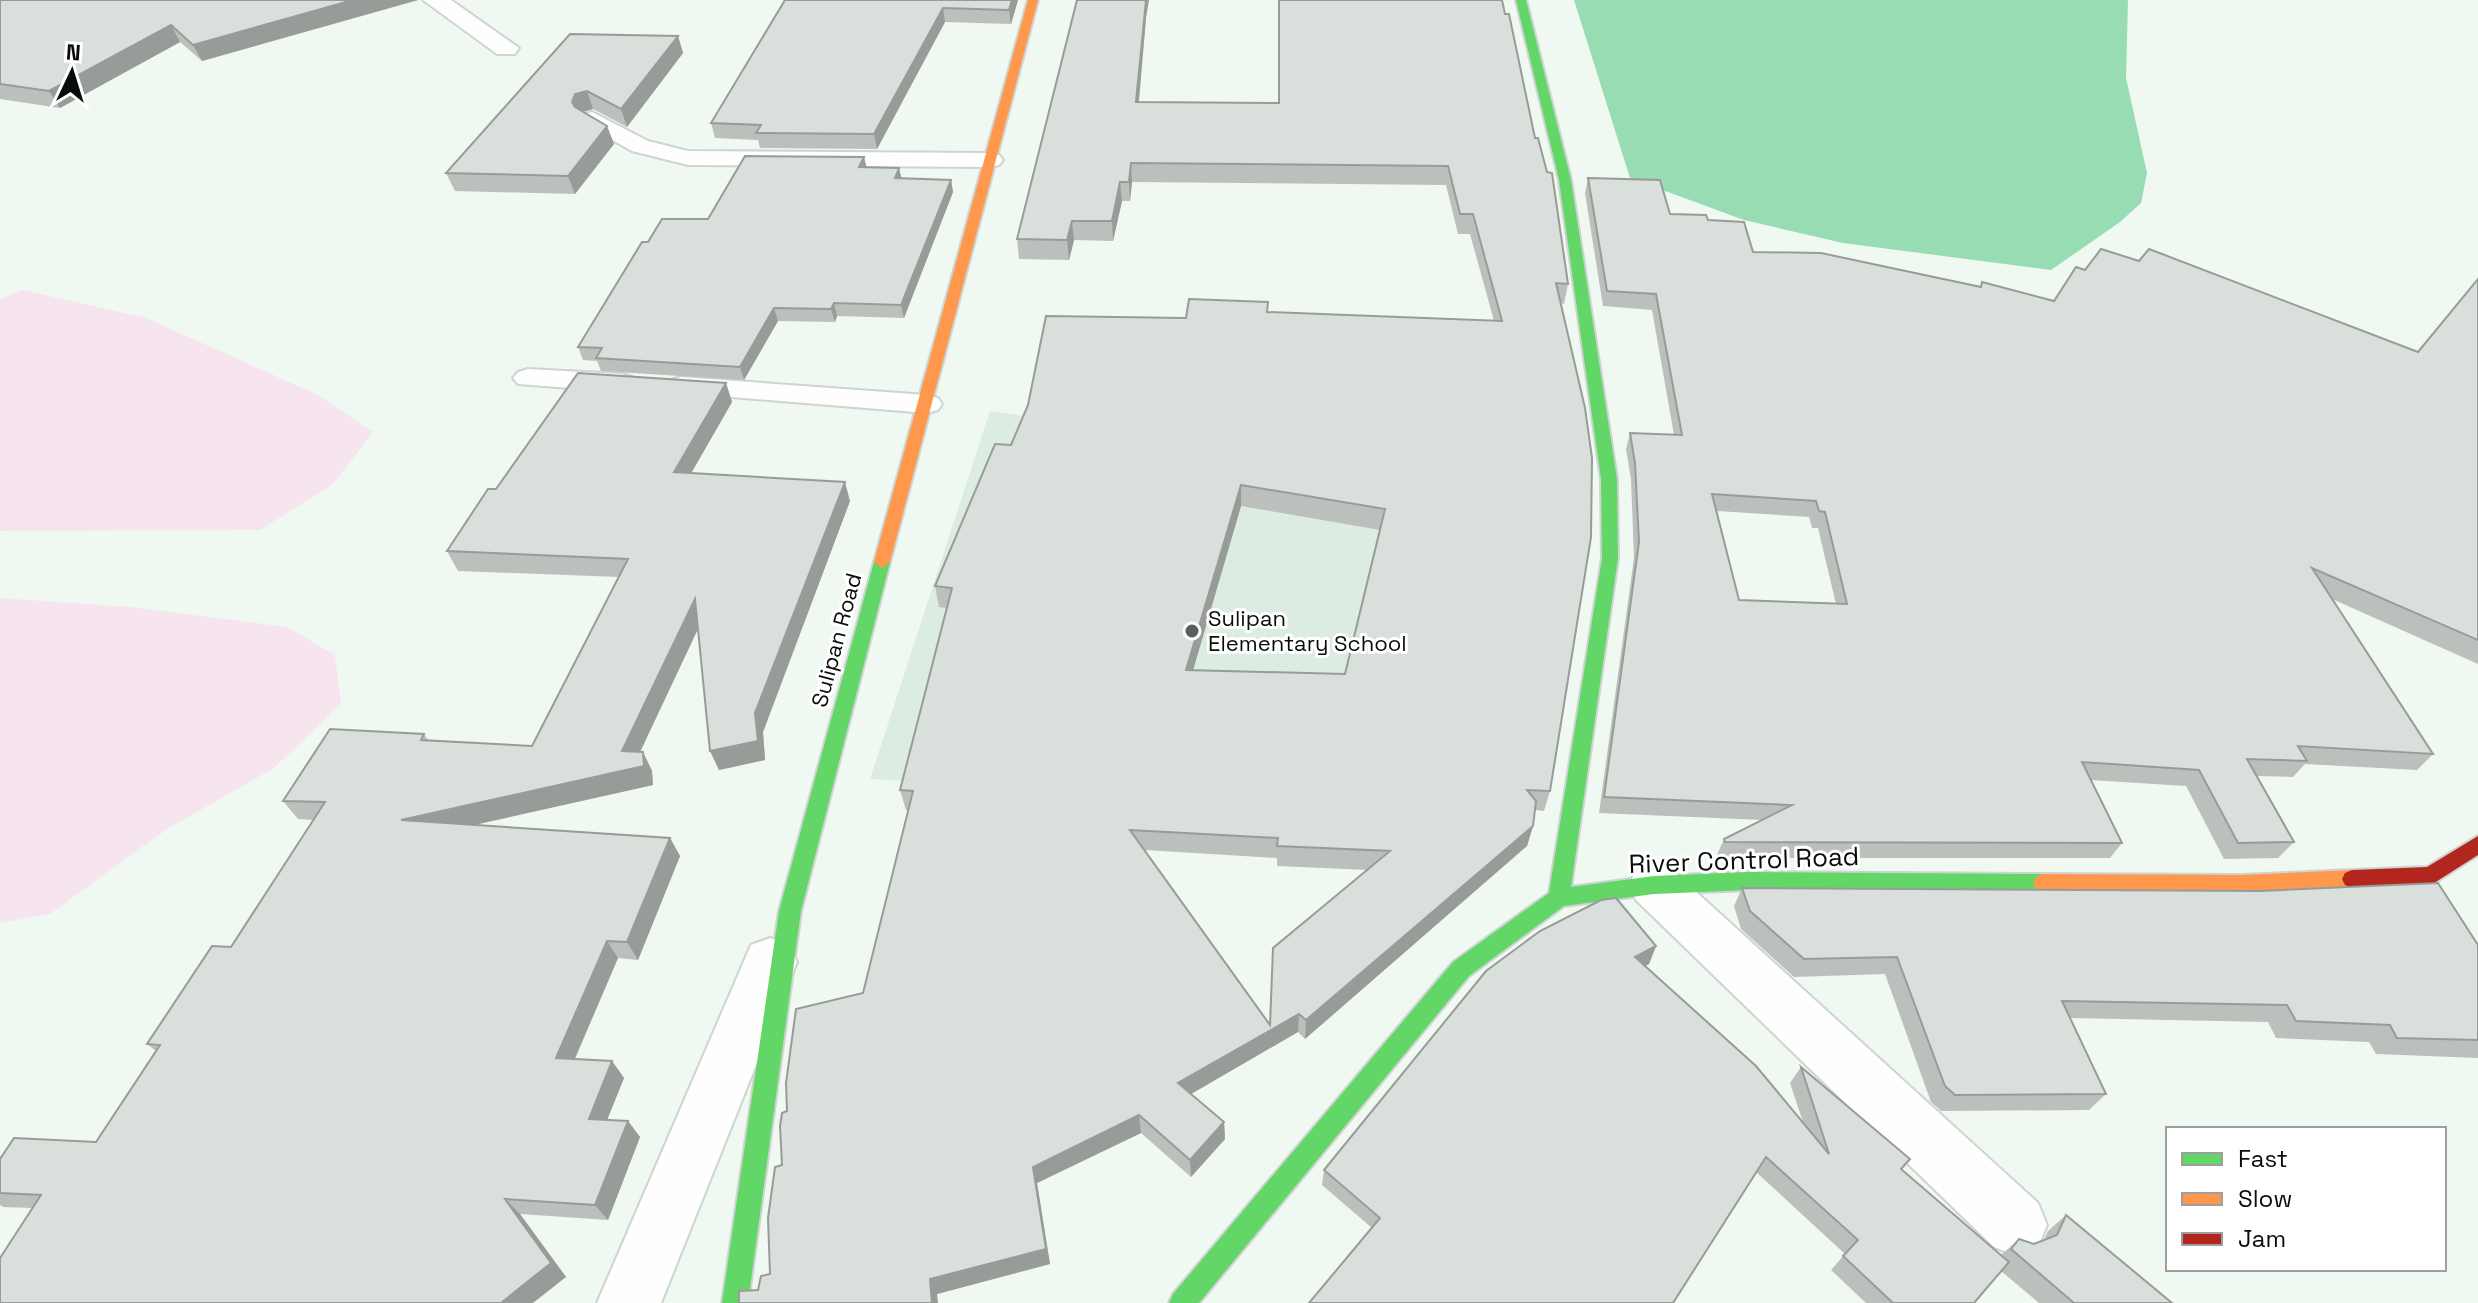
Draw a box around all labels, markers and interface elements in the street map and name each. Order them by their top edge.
north arrow [32,32,112,112]
text: N [65,38,82,67]
street label: Sulipan Road [805,570,867,710]
place label: Sulipan Elementary School [1208,604,1407,657]
marker: Sulipan Elementary School [1183,622,1201,640]
street label: River Control Road [1628,839,1860,881]
legend [2166,1127,2446,1271]
text: Fast [2238,1143,2288,1174]
text: Slow [2238,1183,2292,1214]
text: Jam [2238,1223,2286,1254]

